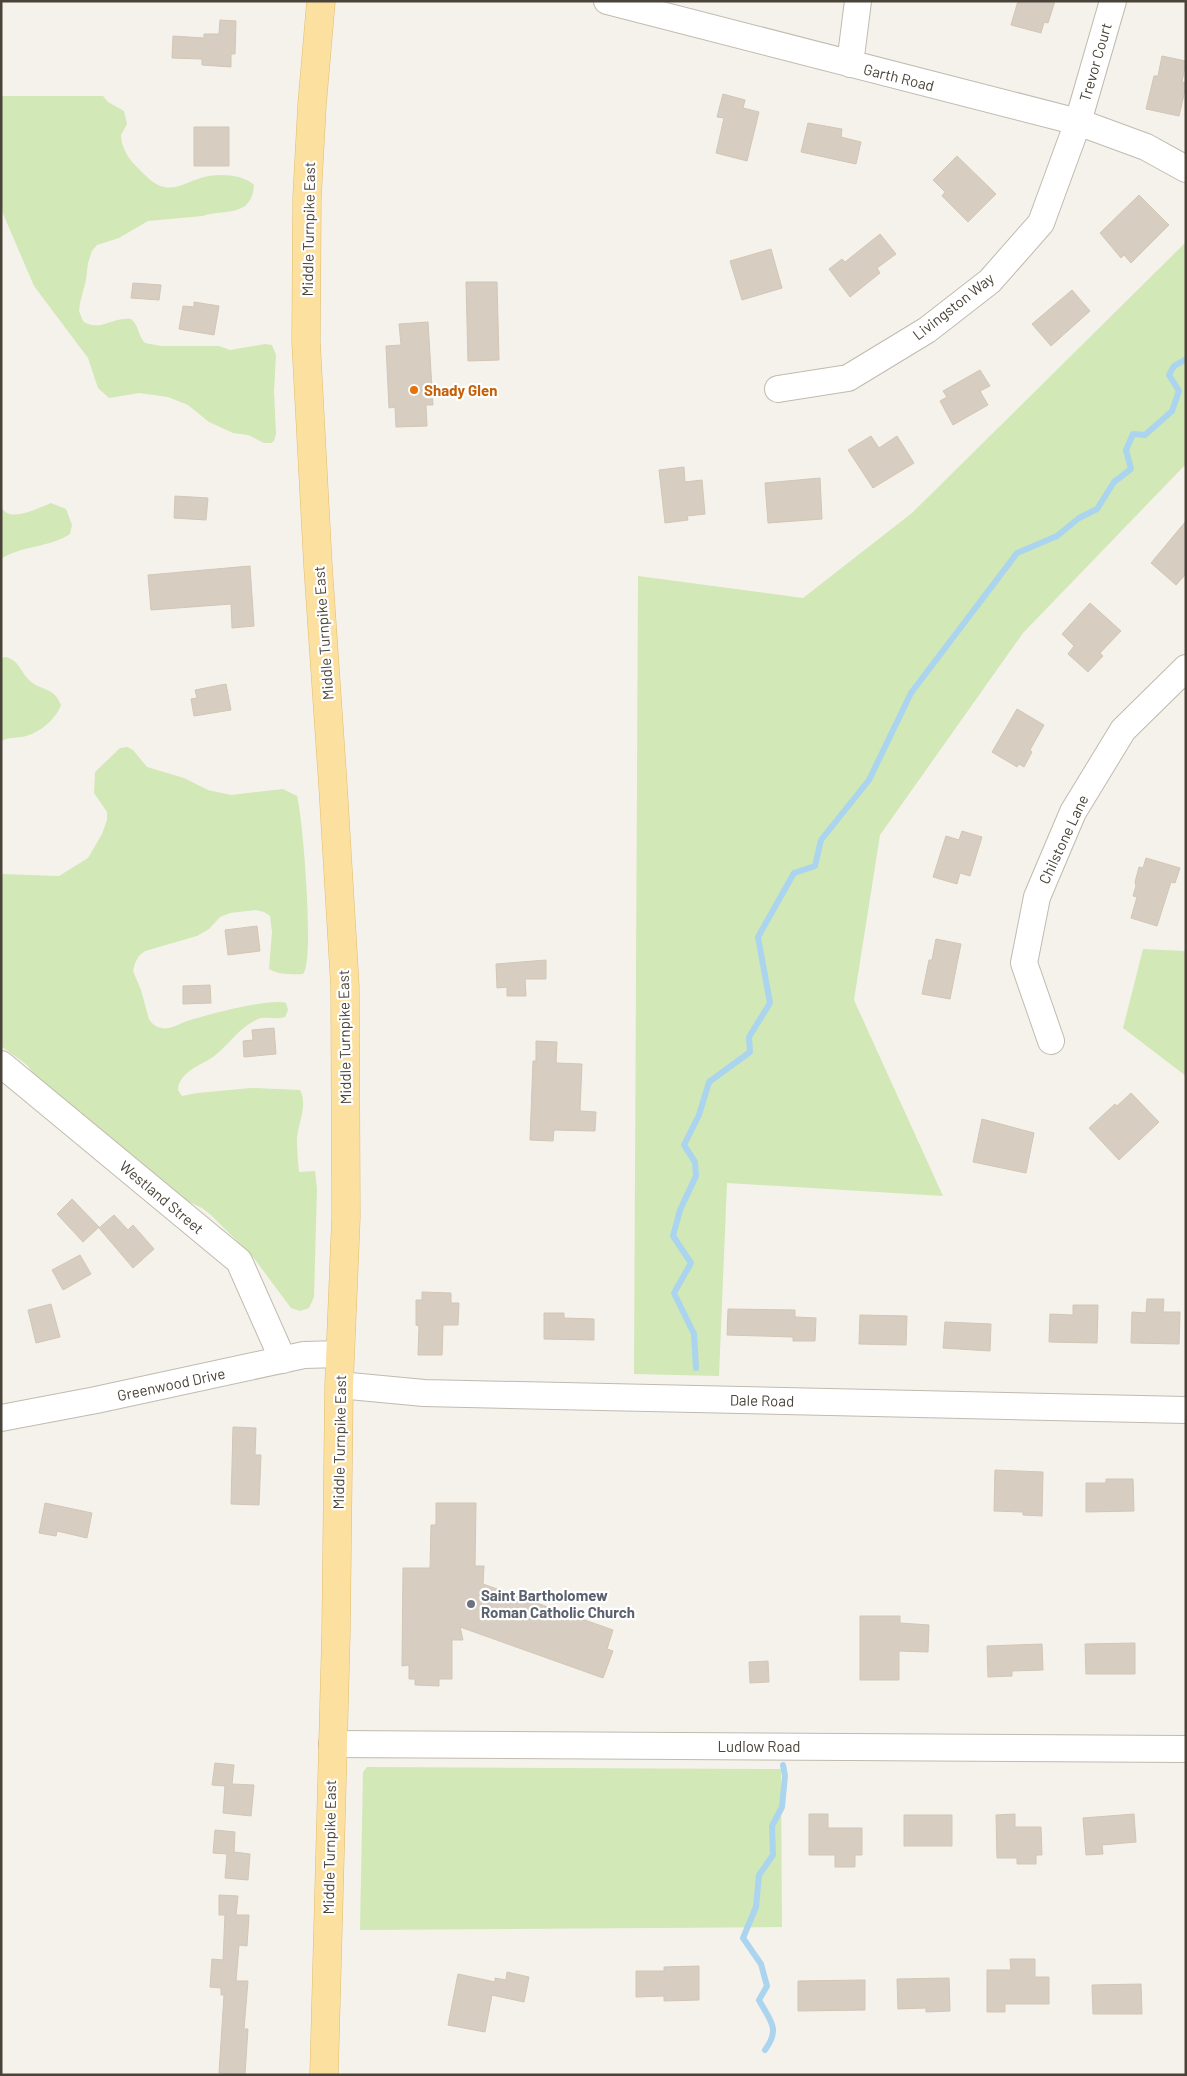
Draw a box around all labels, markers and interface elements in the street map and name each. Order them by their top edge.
street label: Trevor Court [1075,21,1115,103]
street label: Garth Road [862,60,936,94]
street label: Middle Turnpike East [298,162,318,296]
street label: Livingston Way [909,269,997,343]
place label: Shady Glen [424,381,497,399]
marker: Shady Glen [408,384,420,396]
street label: Middle Turnpike East [309,565,337,701]
street label: Chilstone Lane [1035,792,1091,886]
street label: Middle Turnpike East [334,970,354,1104]
street label: Westland Street [116,1157,208,1237]
street label: Greenwood Drive [115,1364,227,1404]
street label: Middle Turnpike East [329,1375,349,1509]
street label: Dale Road [730,1390,794,1410]
place label: Saint Bartholomew Roman Catholic Church [481,1586,635,1621]
marker: Saint Bartholomew Roman Catholic Church [465,1598,477,1610]
street label: Ludlow Road [717,1737,801,1755]
street label: Middle Turnpike East [319,1780,339,1914]

